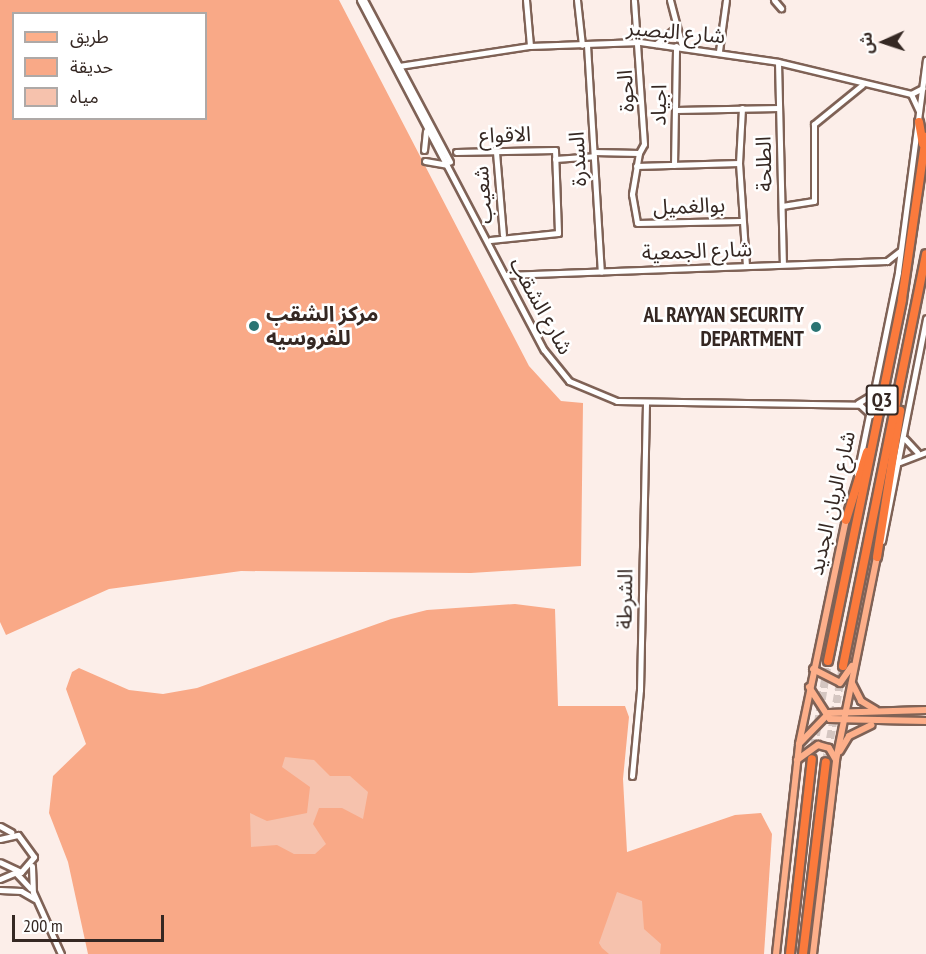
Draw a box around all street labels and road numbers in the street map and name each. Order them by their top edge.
street label: شارع البصير [626,15,726,49]
street label: الحوة [612,69,640,113]
street label: اجياد [646,84,672,126]
street label: الاقواع [478,121,532,149]
street label: السدرة [564,131,592,187]
street label: الطلحة [751,136,777,192]
street label: شعيب [468,165,498,225]
street label: بوالغميل [652,192,726,220]
street label: شارع الجمعية [641,236,753,266]
street label: شارع الشقب [504,253,578,359]
road number: Q3 [866,383,898,417]
street label: شارع الريان الجديد [803,428,861,578]
street label: الشرطة [612,569,638,629]

